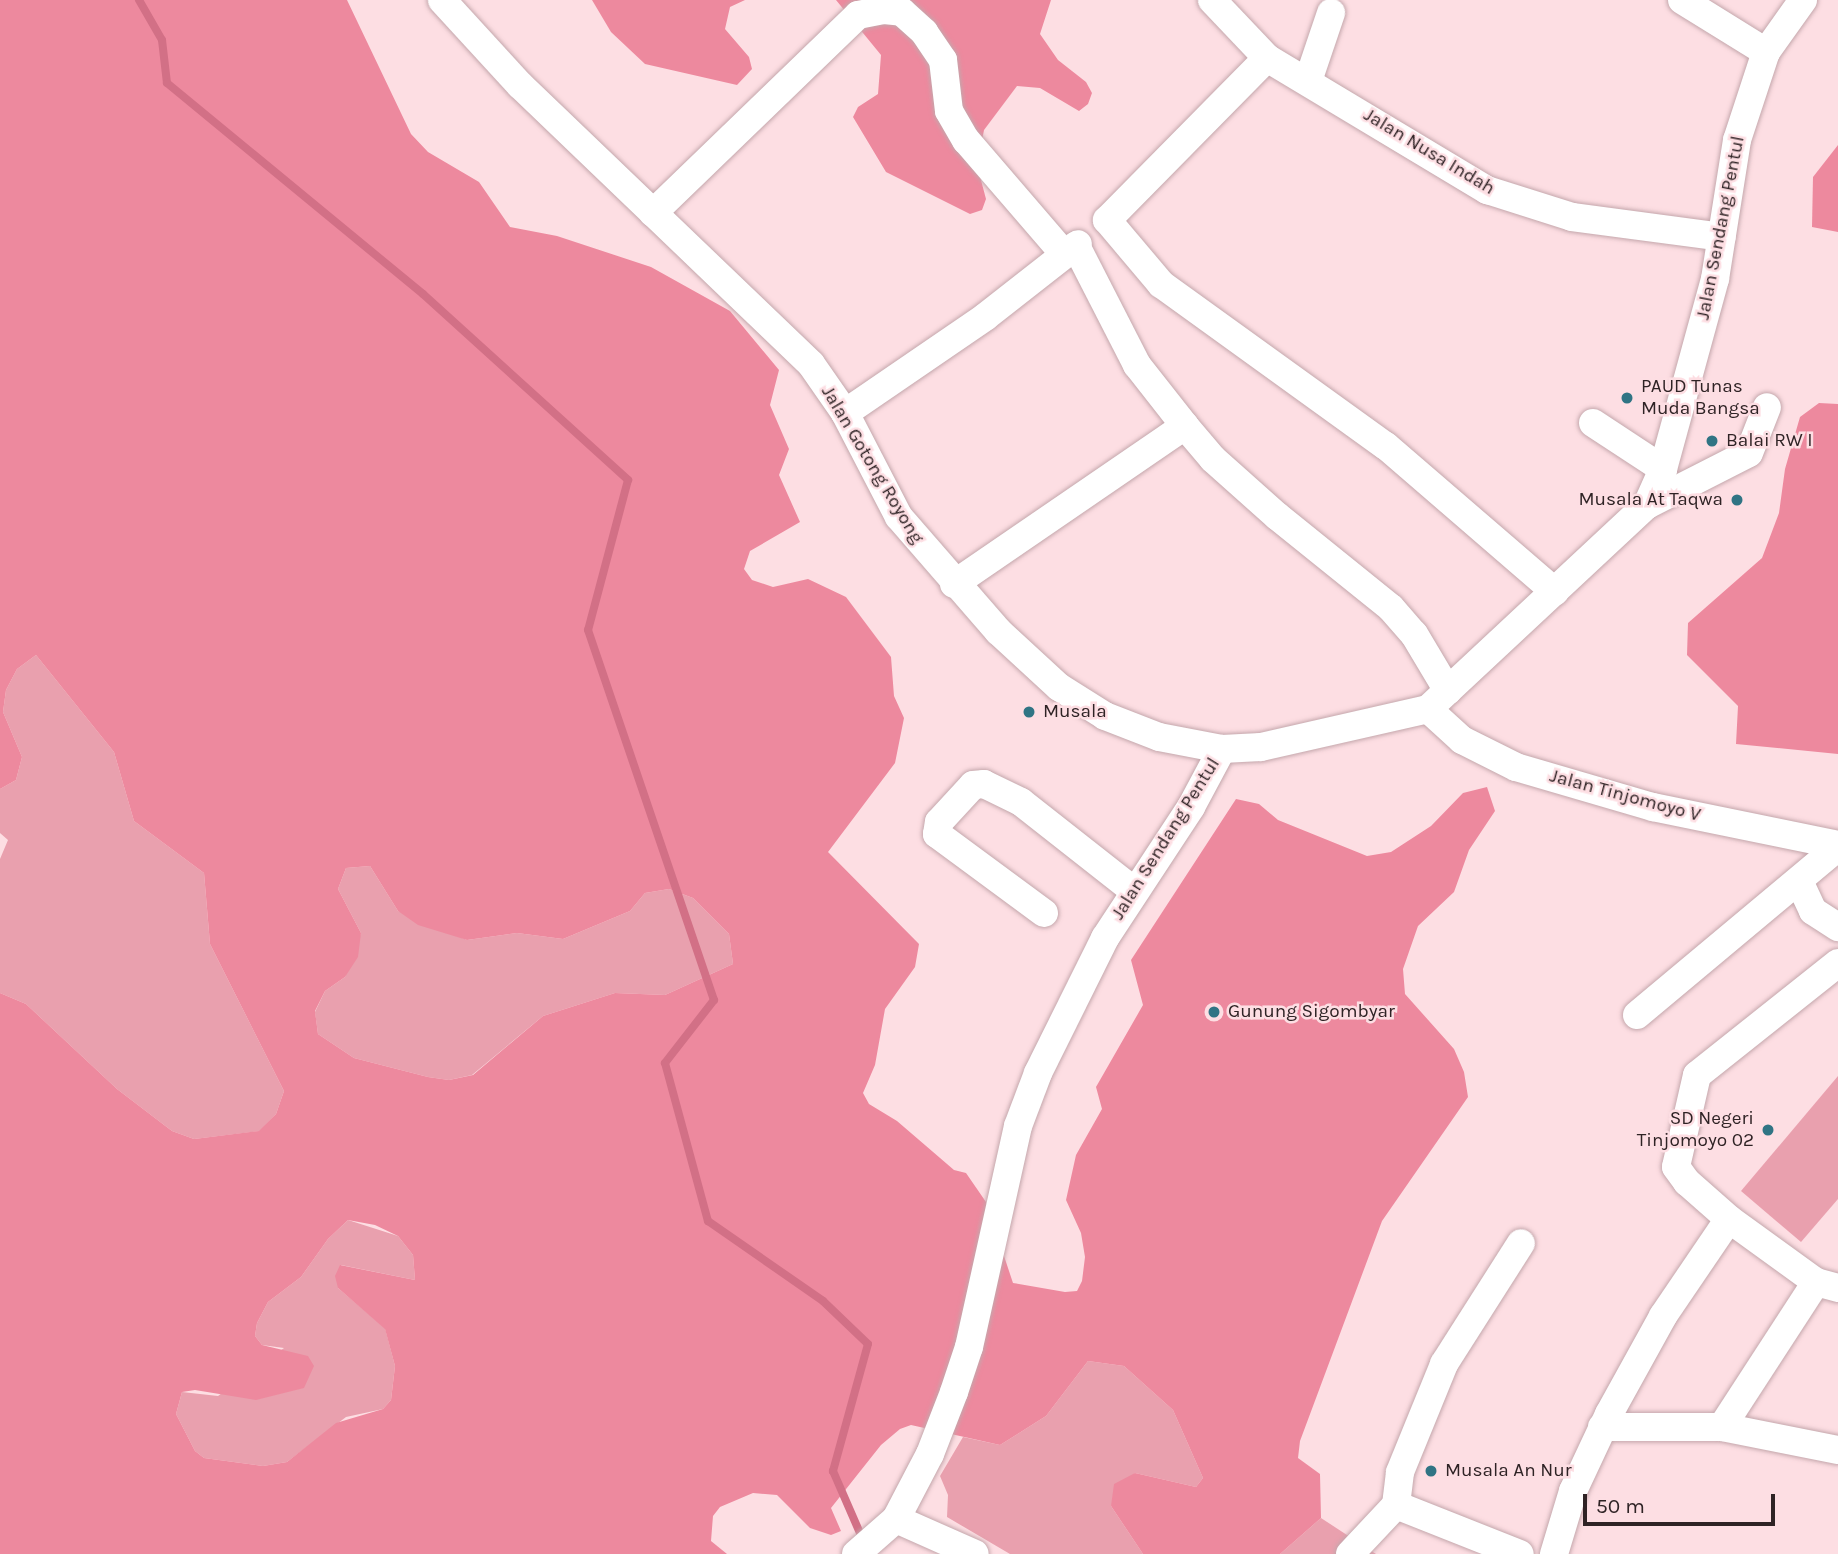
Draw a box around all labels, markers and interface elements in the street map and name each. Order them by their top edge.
street label: Jalan Nusa Indah [1359,104,1499,200]
street label: Jalan Sendang Pentul [1692,134,1750,322]
place label: PAUD Tunas Muda Bangsa [1641,376,1760,420]
street label: Jalan Gotong Royong [816,382,928,548]
marker: PAUD Tunas Muda Bangsa [1619,390,1635,406]
place label: Balai RW I [1726,430,1813,452]
marker: Balai RW I [1704,433,1720,449]
place label: Musala At Taqwa [1578,489,1723,511]
marker: Musala At Taqwa [1729,492,1745,508]
place label: Musala [1043,701,1107,723]
marker: Musala [1021,704,1037,720]
street label: Jalan Sendang Pentul [1107,754,1225,924]
street label: Jalan Tinjomoyo V [1547,765,1703,827]
place label: Gunung Sigombyar [1228,1001,1395,1023]
marker: Gunung Sigombyar [1206,1004,1222,1020]
place label: SD Negeri Tinjomoyo 02 [1637,1108,1754,1152]
marker: SD Negeri Tinjomoyo 02 [1760,1122,1776,1138]
place label: Musala An Nur [1445,1460,1572,1482]
marker: Musala An Nur [1423,1463,1439,1479]
scale bar [1586,1480,1778,1524]
text: 50 m [1596,1494,1645,1518]

